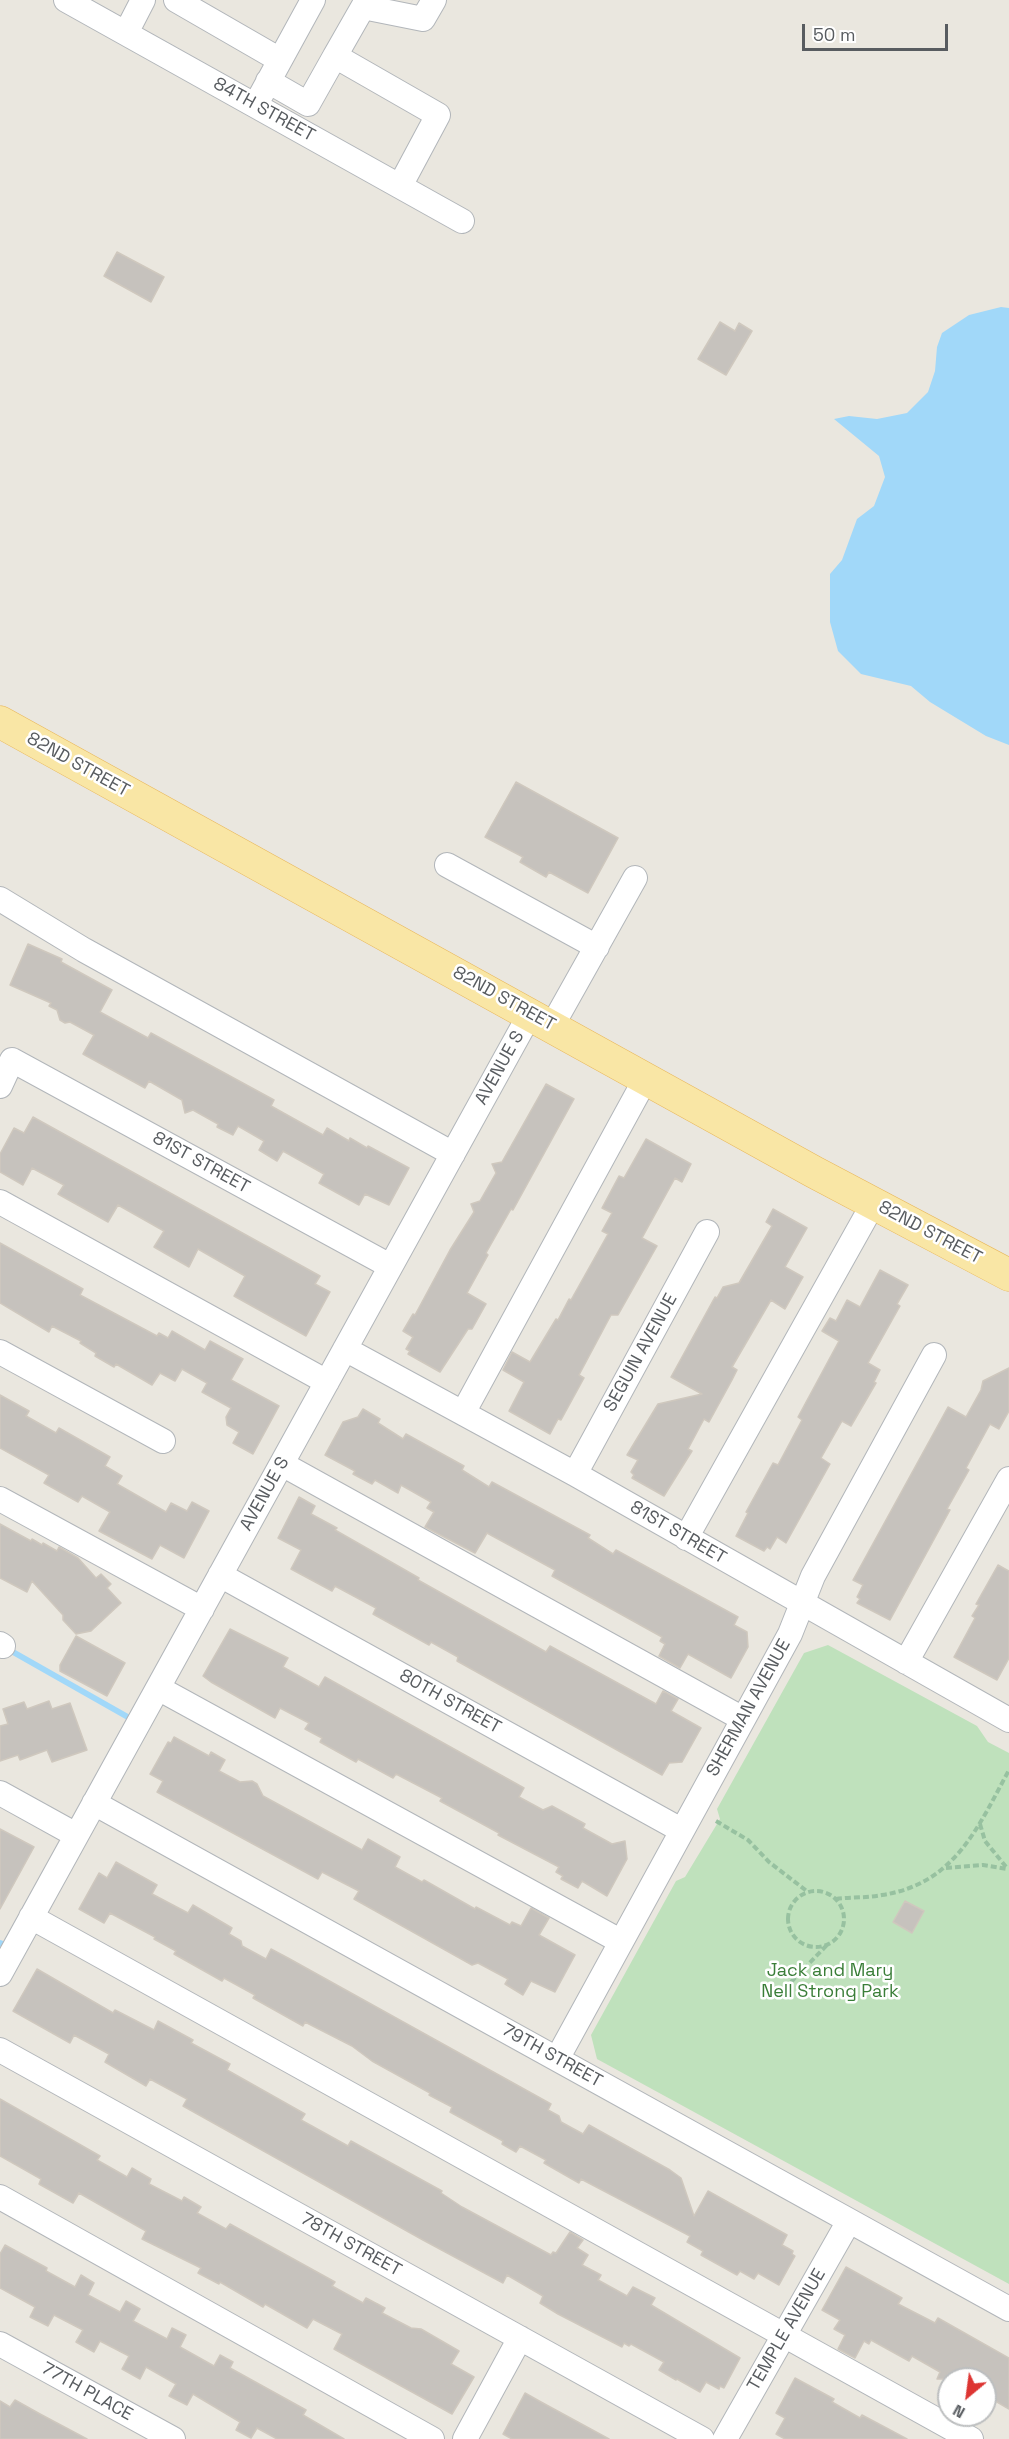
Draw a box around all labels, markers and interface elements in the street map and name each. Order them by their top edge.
scale bar [805,12,950,50]
text: 50 m [813,23,855,46]
street label: 84TH STREET [209,73,319,147]
street label: 82ND STREET [23,728,133,802]
street label: 82ND STREET [449,962,559,1036]
street label: AVENUE S [471,1027,529,1109]
street label: 81ST STREET [149,1127,253,1199]
street label: 82ND STREET [875,1197,985,1269]
street label: SEGUIN AVENUE [600,1290,682,1416]
street label: AVENUE S [236,1453,294,1535]
street label: 81ST STREET [626,1497,730,1569]
street label: SHERMAN AVENUE [702,1636,796,1780]
street label: 80TH STREET [395,1665,505,1739]
park label: Jack and Mary Nell Strong Park [761,1960,899,2002]
street label: 79TH STREET [498,2020,606,2092]
street label: 78TH STREET [297,2208,405,2282]
street label: TEMPLE AVENUE [743,2265,831,2395]
street label: 77TH PLACE [38,2358,136,2426]
north arrow [937,2367,997,2427]
text: N [949,2400,969,2423]

